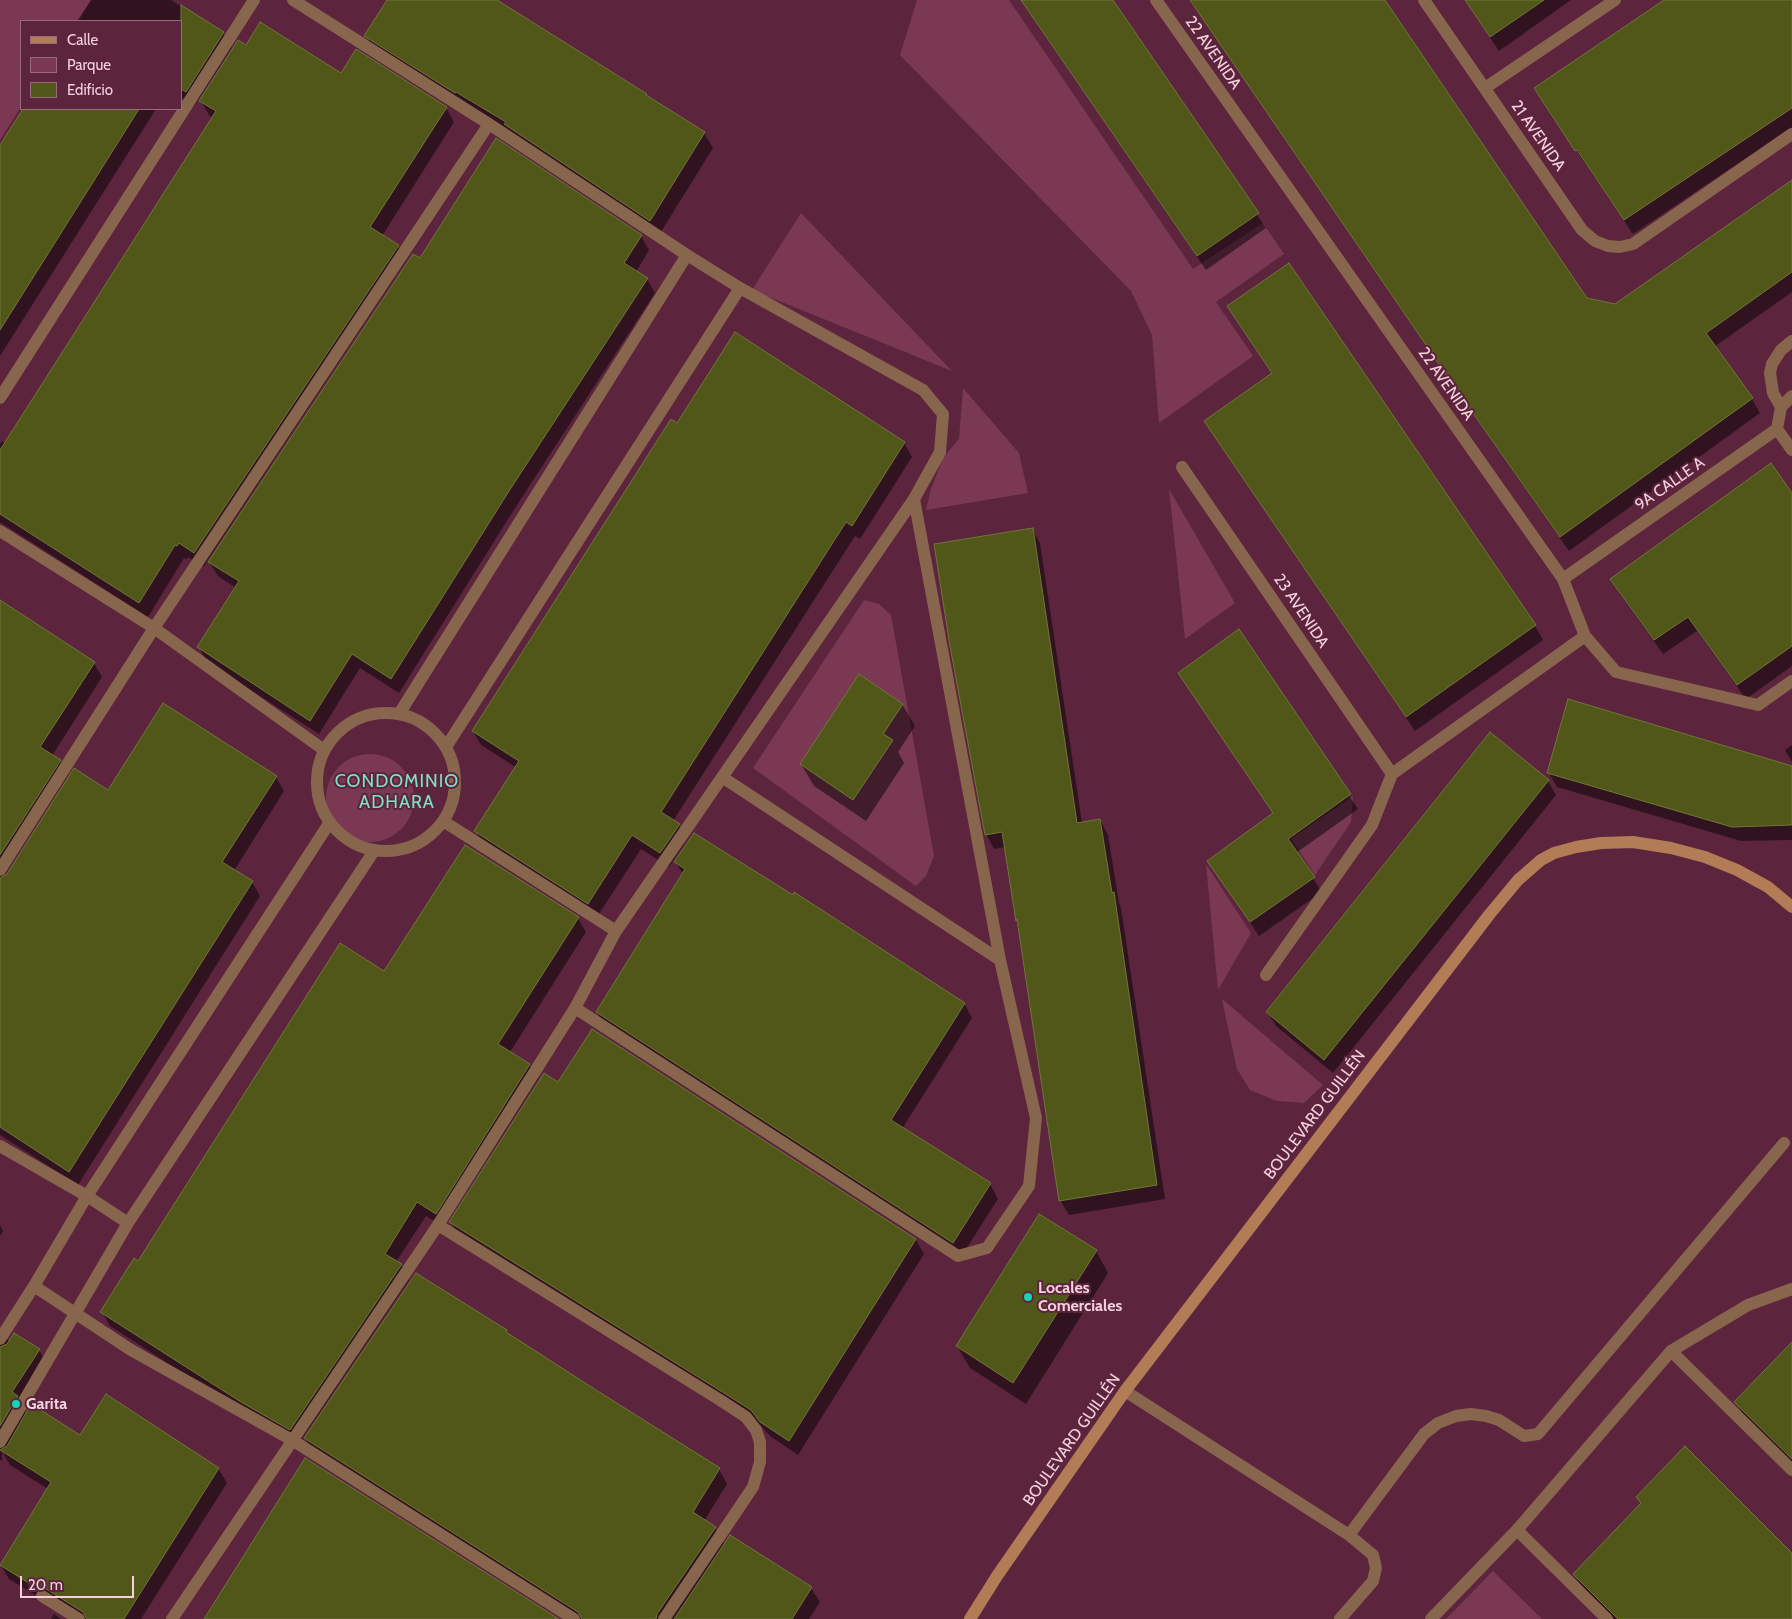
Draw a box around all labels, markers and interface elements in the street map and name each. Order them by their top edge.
street label: 22 AVENIDA [1181,13,1245,93]
legend [20,20,182,110]
text: Calle [67,31,98,49]
text: Parque [67,56,111,74]
text: Edificio [67,81,113,99]
street label: 21 AVENIDA [1507,97,1569,175]
street label: 22 AVENIDA [1414,344,1478,424]
street label: 9A CALLE A [1632,453,1708,515]
street label: 23 AVENIDA [1269,570,1333,652]
district label: CONDOMINIO ADHARA [334,771,460,814]
street label: BOULEVARD GUILLÉN [1260,1047,1370,1183]
place label: Locales Comerciales [1038,1278,1122,1316]
marker: Locales Comerciales [1022,1291,1034,1303]
street label: BOULEVARD GUILLÉN [1019,1370,1125,1510]
place label: Garita [26,1394,67,1414]
marker: Garita [10,1398,22,1410]
scale bar [22,1566,136,1598]
text: 20 m [28,1576,63,1594]

